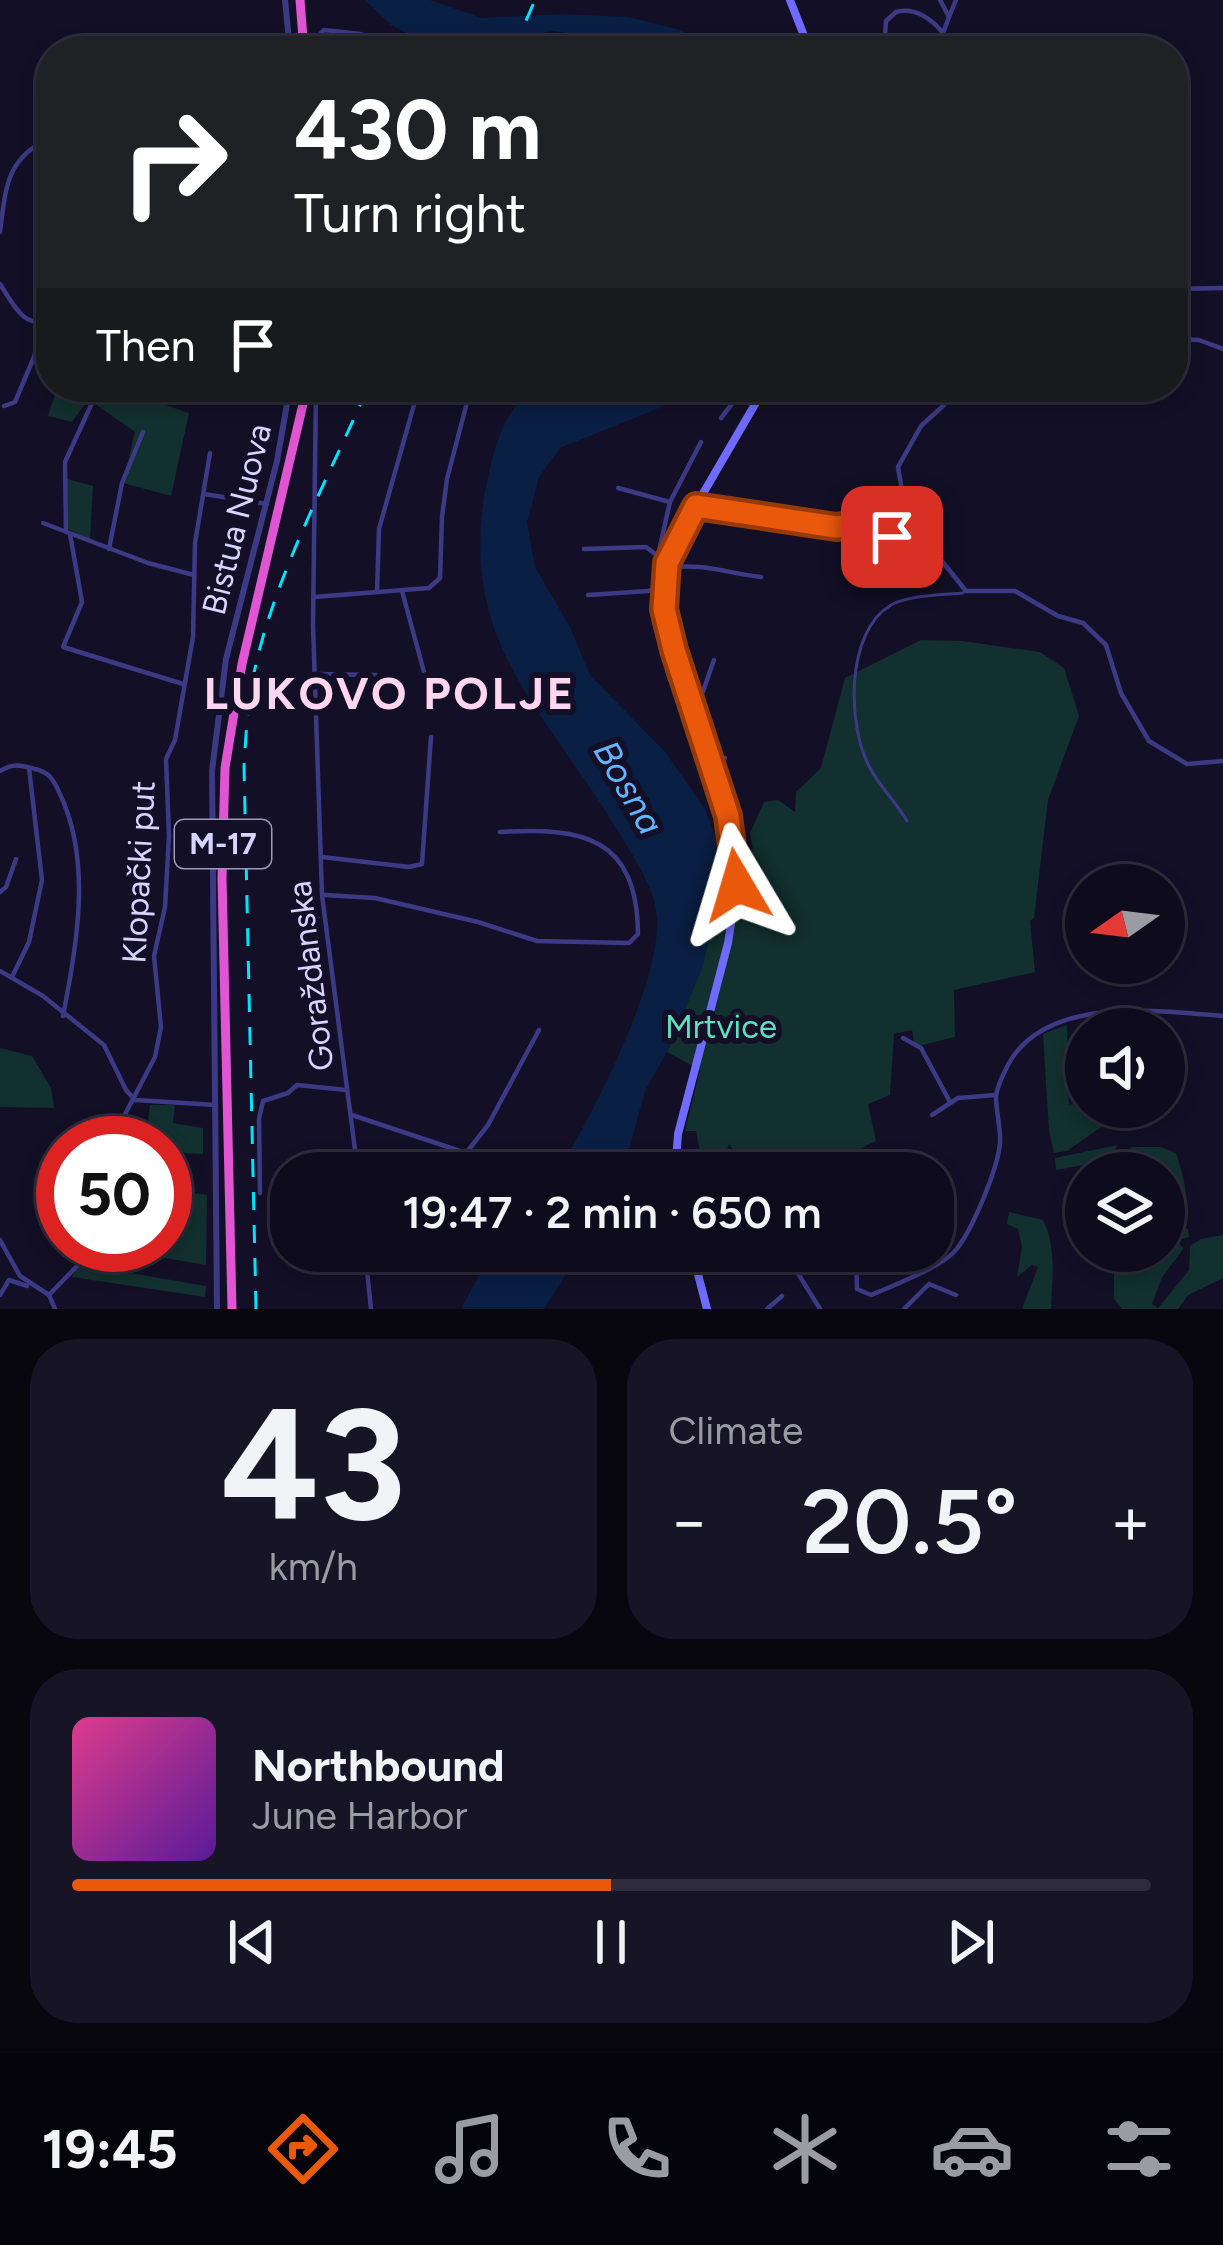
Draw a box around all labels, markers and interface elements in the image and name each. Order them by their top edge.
text: 430 m [294,79,542,180]
icon: right [96,84,252,240]
text: Turn right [294,181,526,246]
icon: arrive [220,312,286,378]
text: Then [96,318,196,372]
street label: Bistua Nuova [194,420,279,619]
pin [841,486,943,588]
icon: arrive [859,504,925,570]
district label: LUKOVO POLJE [204,666,576,720]
water label: Bosna [585,733,672,842]
street label: Klopački put [114,780,163,964]
road number: M-17 [175,820,271,868]
position arrow [674,822,800,948]
north arrow [1065,864,1185,984]
map controls [1065,864,1185,1272]
street label: Goraždanska [280,879,341,1073]
park label: Mrtvice [665,1007,777,1046]
button: sound [1065,1008,1185,1128]
speed limit sign: 50 [36,1116,192,1272]
button: layers [1065,1152,1185,1272]
text: 19:47 · 2 min · 650 m [402,1185,822,1239]
text: 43 [221,1371,406,1558]
text: Climate [669,1407,803,1454]
text: 20.5° [802,1467,1018,1576]
text: − [669,1481,710,1561]
text: + [1110,1481,1151,1561]
text: km/h [269,1543,358,1590]
text: Northbound [252,1738,505,1792]
text: June Harbor [252,1792,468,1839]
icon: previous [219,1909,285,1975]
icon: pause [578,1909,644,1975]
icon: next [938,1909,1004,1975]
icon: directions [261,2107,345,2191]
icon: music [428,2107,512,2191]
icon: phone [595,2107,679,2191]
icon: climate [763,2107,847,2191]
icon: car [930,2107,1014,2191]
icon: filters [1097,2107,1181,2191]
text: 19:45 [42,2117,178,2182]

